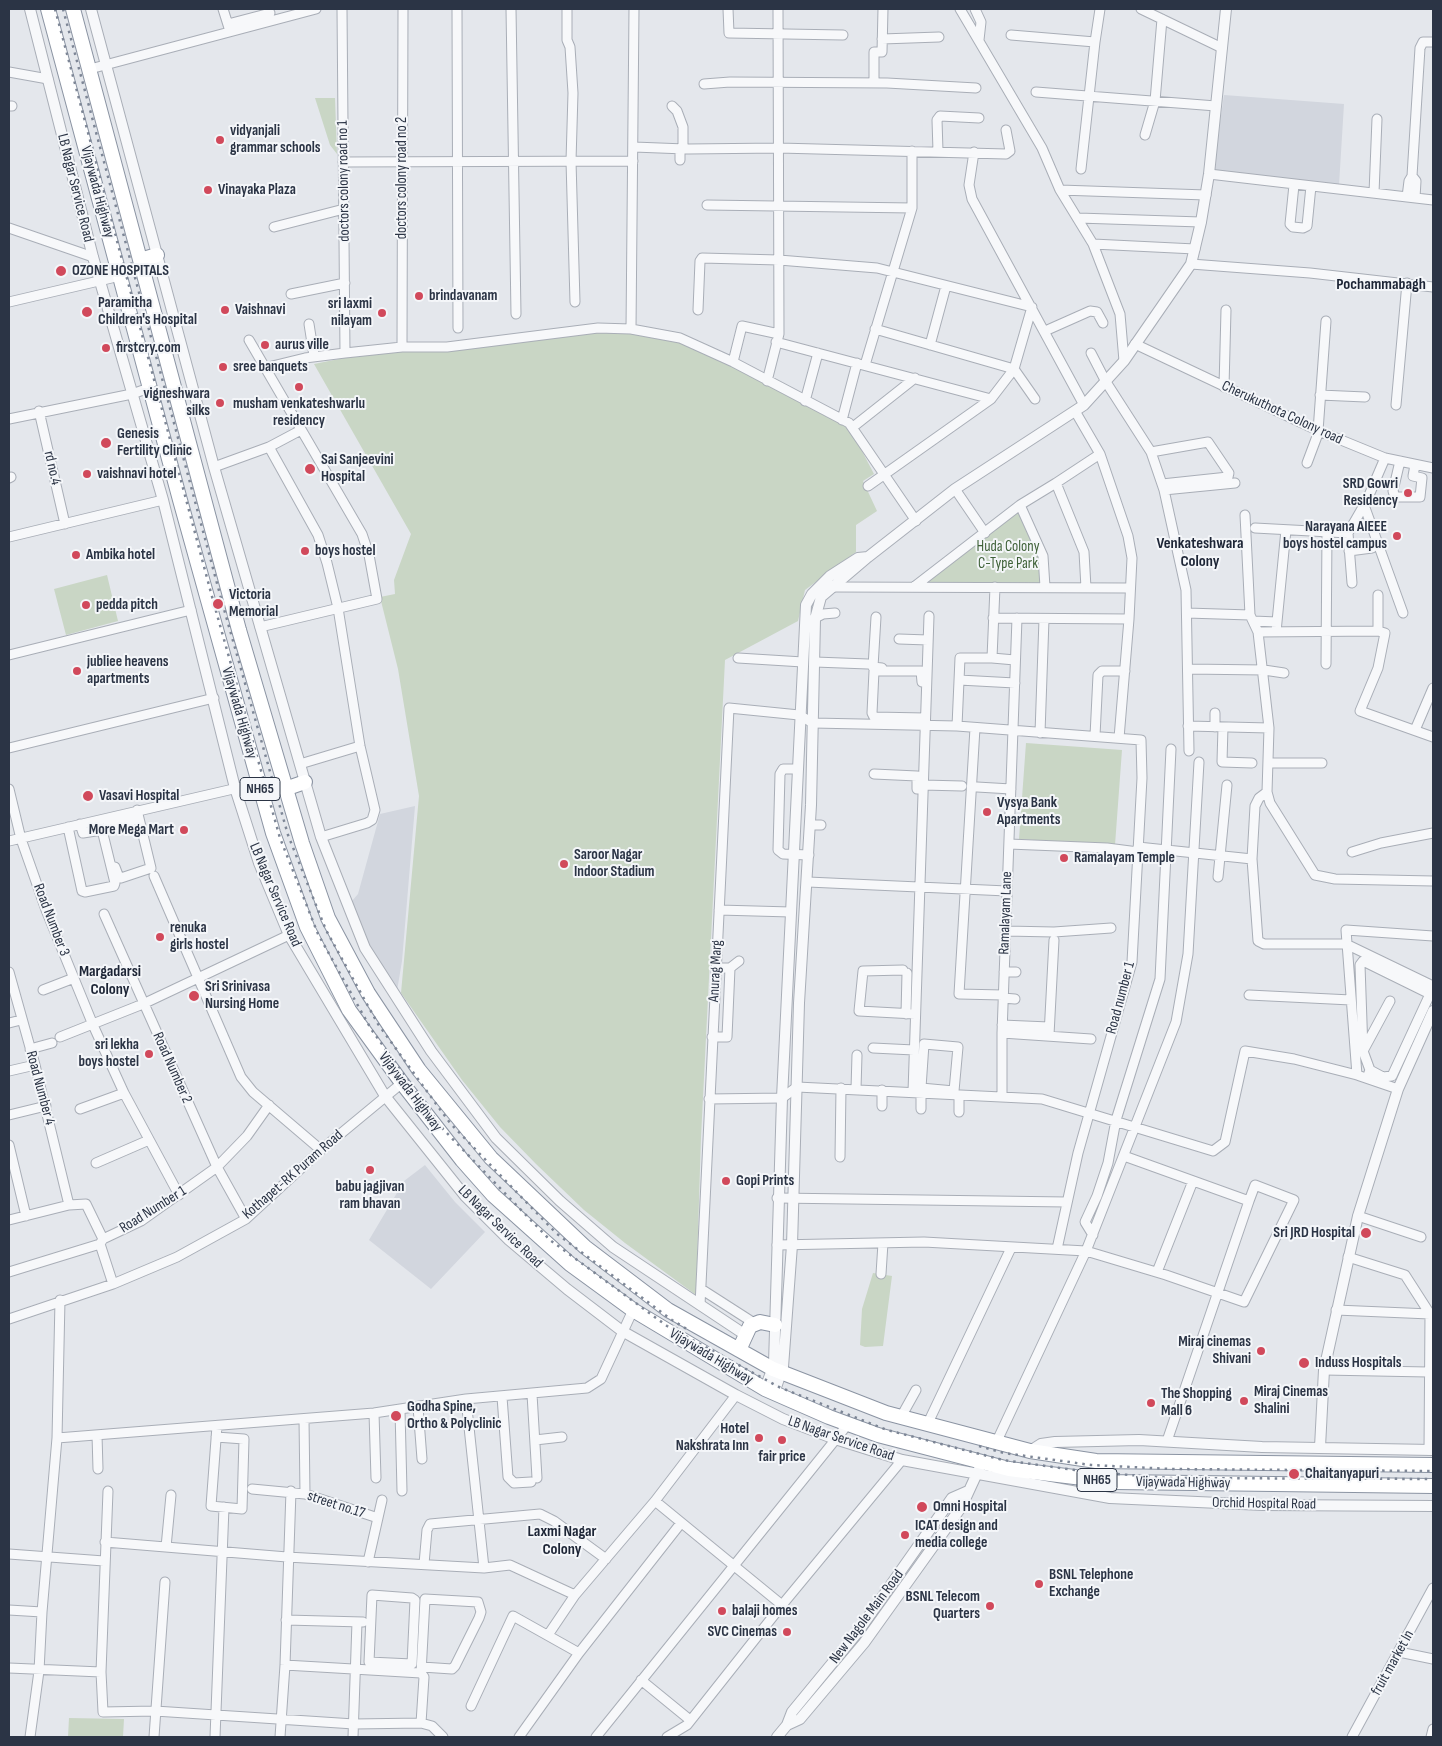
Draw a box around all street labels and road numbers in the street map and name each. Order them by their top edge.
street label: doctors colony road no 2 [393,117,411,239]
street label: doctors colony road no 1 [334,120,354,242]
street label: LB Nagar Service Road [53,132,97,244]
street label: Vijaywada Highway [76,144,118,240]
street label: Cherukuthota Colony road [1219,377,1345,449]
street label: rd no.4 [39,449,65,487]
street label: Vijaywada Highway [217,665,261,761]
road number: NH65 [240,778,280,801]
street label: LB Nagar Service Road [245,840,305,950]
street label: Ramalayam Lane [996,871,1016,955]
street label: Road Number 3 [29,881,73,959]
street label: Anurag Marg [705,939,727,1003]
street label: Road number 1 [1103,960,1139,1036]
street label: Road Number 2 [148,1030,196,1106]
street label: Road Number 4 [21,1049,59,1127]
street label: Vijaywada Highway [374,1049,446,1135]
street label: Kothapet-RK Puram Road [239,1126,347,1224]
street label: Road Number 1 [116,1182,190,1238]
street label: LB Nagar Service Road [454,1182,546,1272]
street label: Vijaywada Highway [666,1325,756,1389]
street label: LB Nagar Service Road [786,1412,896,1466]
road number: NH65 [1077,1468,1117,1492]
street label: Vijaywada Highway [1136,1473,1230,1493]
street label: street no.17 [305,1487,367,1523]
street label: Orchid Hospital Road [1212,1494,1316,1514]
street label: New Nagole Main Road [826,1567,908,1667]
street label: fruit market ln [1368,1627,1418,1699]

